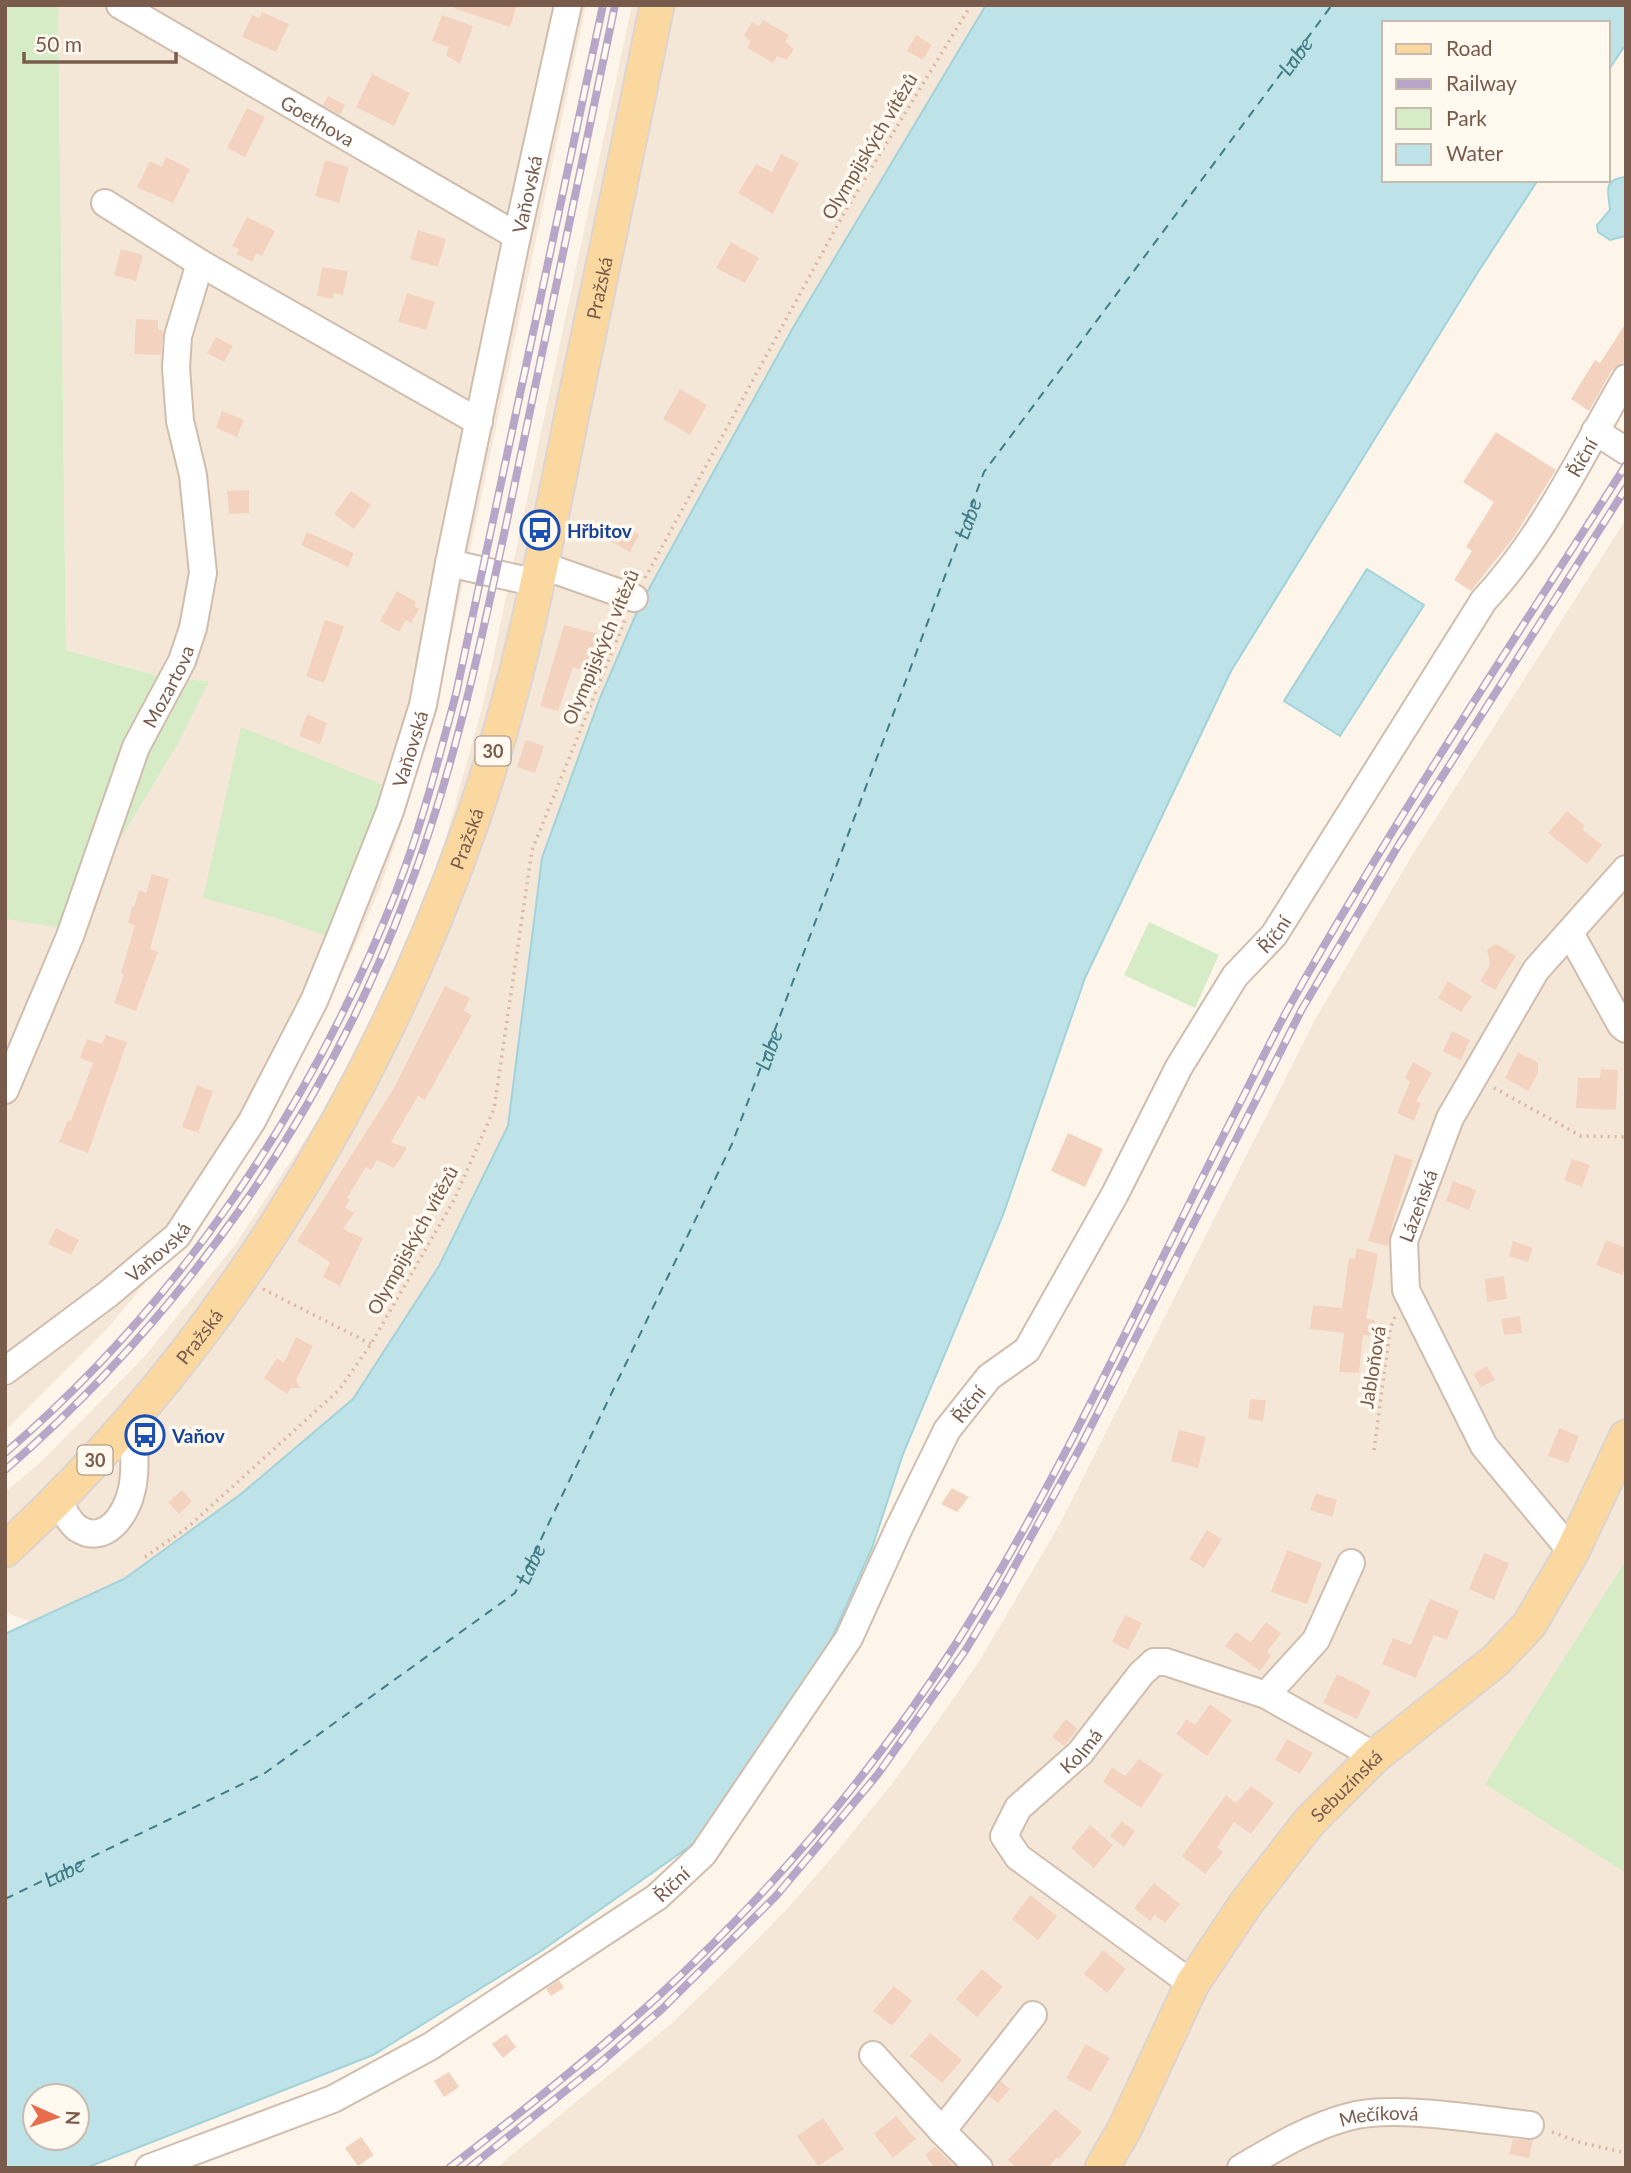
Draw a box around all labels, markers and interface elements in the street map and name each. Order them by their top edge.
scale bar [24,21,177,65]
legend [1382,21,1610,182]
text: 50 m [35,31,82,56]
water label: Labe [1272,31,1317,79]
text: Road [1446,35,1493,60]
street label: Olympijských vítězů [816,69,922,223]
text: Railway [1446,70,1517,95]
street label: Goethova [277,90,359,151]
text: Park [1446,105,1487,130]
text: Water [1446,140,1503,165]
street label: Vaňovská [506,153,546,235]
street label: Pražská [581,254,616,321]
street label: Říční [1562,433,1602,481]
water label: Labe [948,494,986,542]
bus stop icon: Hřbitov [519,509,561,551]
place label: Hřbitov [567,519,632,542]
street label: Olympijských vítězů [557,566,643,728]
street label: Mozartova [137,642,198,731]
street label: Vaňovská [387,708,432,790]
road number: 30 [476,736,510,766]
street label: Pražská [444,805,487,872]
street label: Říční [1252,910,1296,957]
water label: Labe [749,1025,787,1073]
street label: Olympijských vítězů [362,1162,462,1318]
street label: Lázeňská [1393,1166,1441,1245]
street label: Vaňovská [120,1217,195,1286]
street label: Pražská [170,1304,227,1368]
street label: Jabloňová [1354,1324,1390,1410]
street label: Říční [946,1379,990,1427]
bus stop icon: Vaňov [124,1414,166,1456]
place label: Vaňov [171,1424,225,1447]
road number: 30 [78,1446,112,1475]
water label: Labe [509,1539,550,1587]
street label: Kolmá [1054,1724,1106,1778]
street label: Sebuzínská [1305,1744,1386,1826]
water label: Labe [39,1850,88,1891]
street label: Říční [648,1861,695,1906]
north arrow [21,2082,91,2152]
street label: Mečíková [1336,2100,1419,2130]
text: N [62,2110,85,2126]

